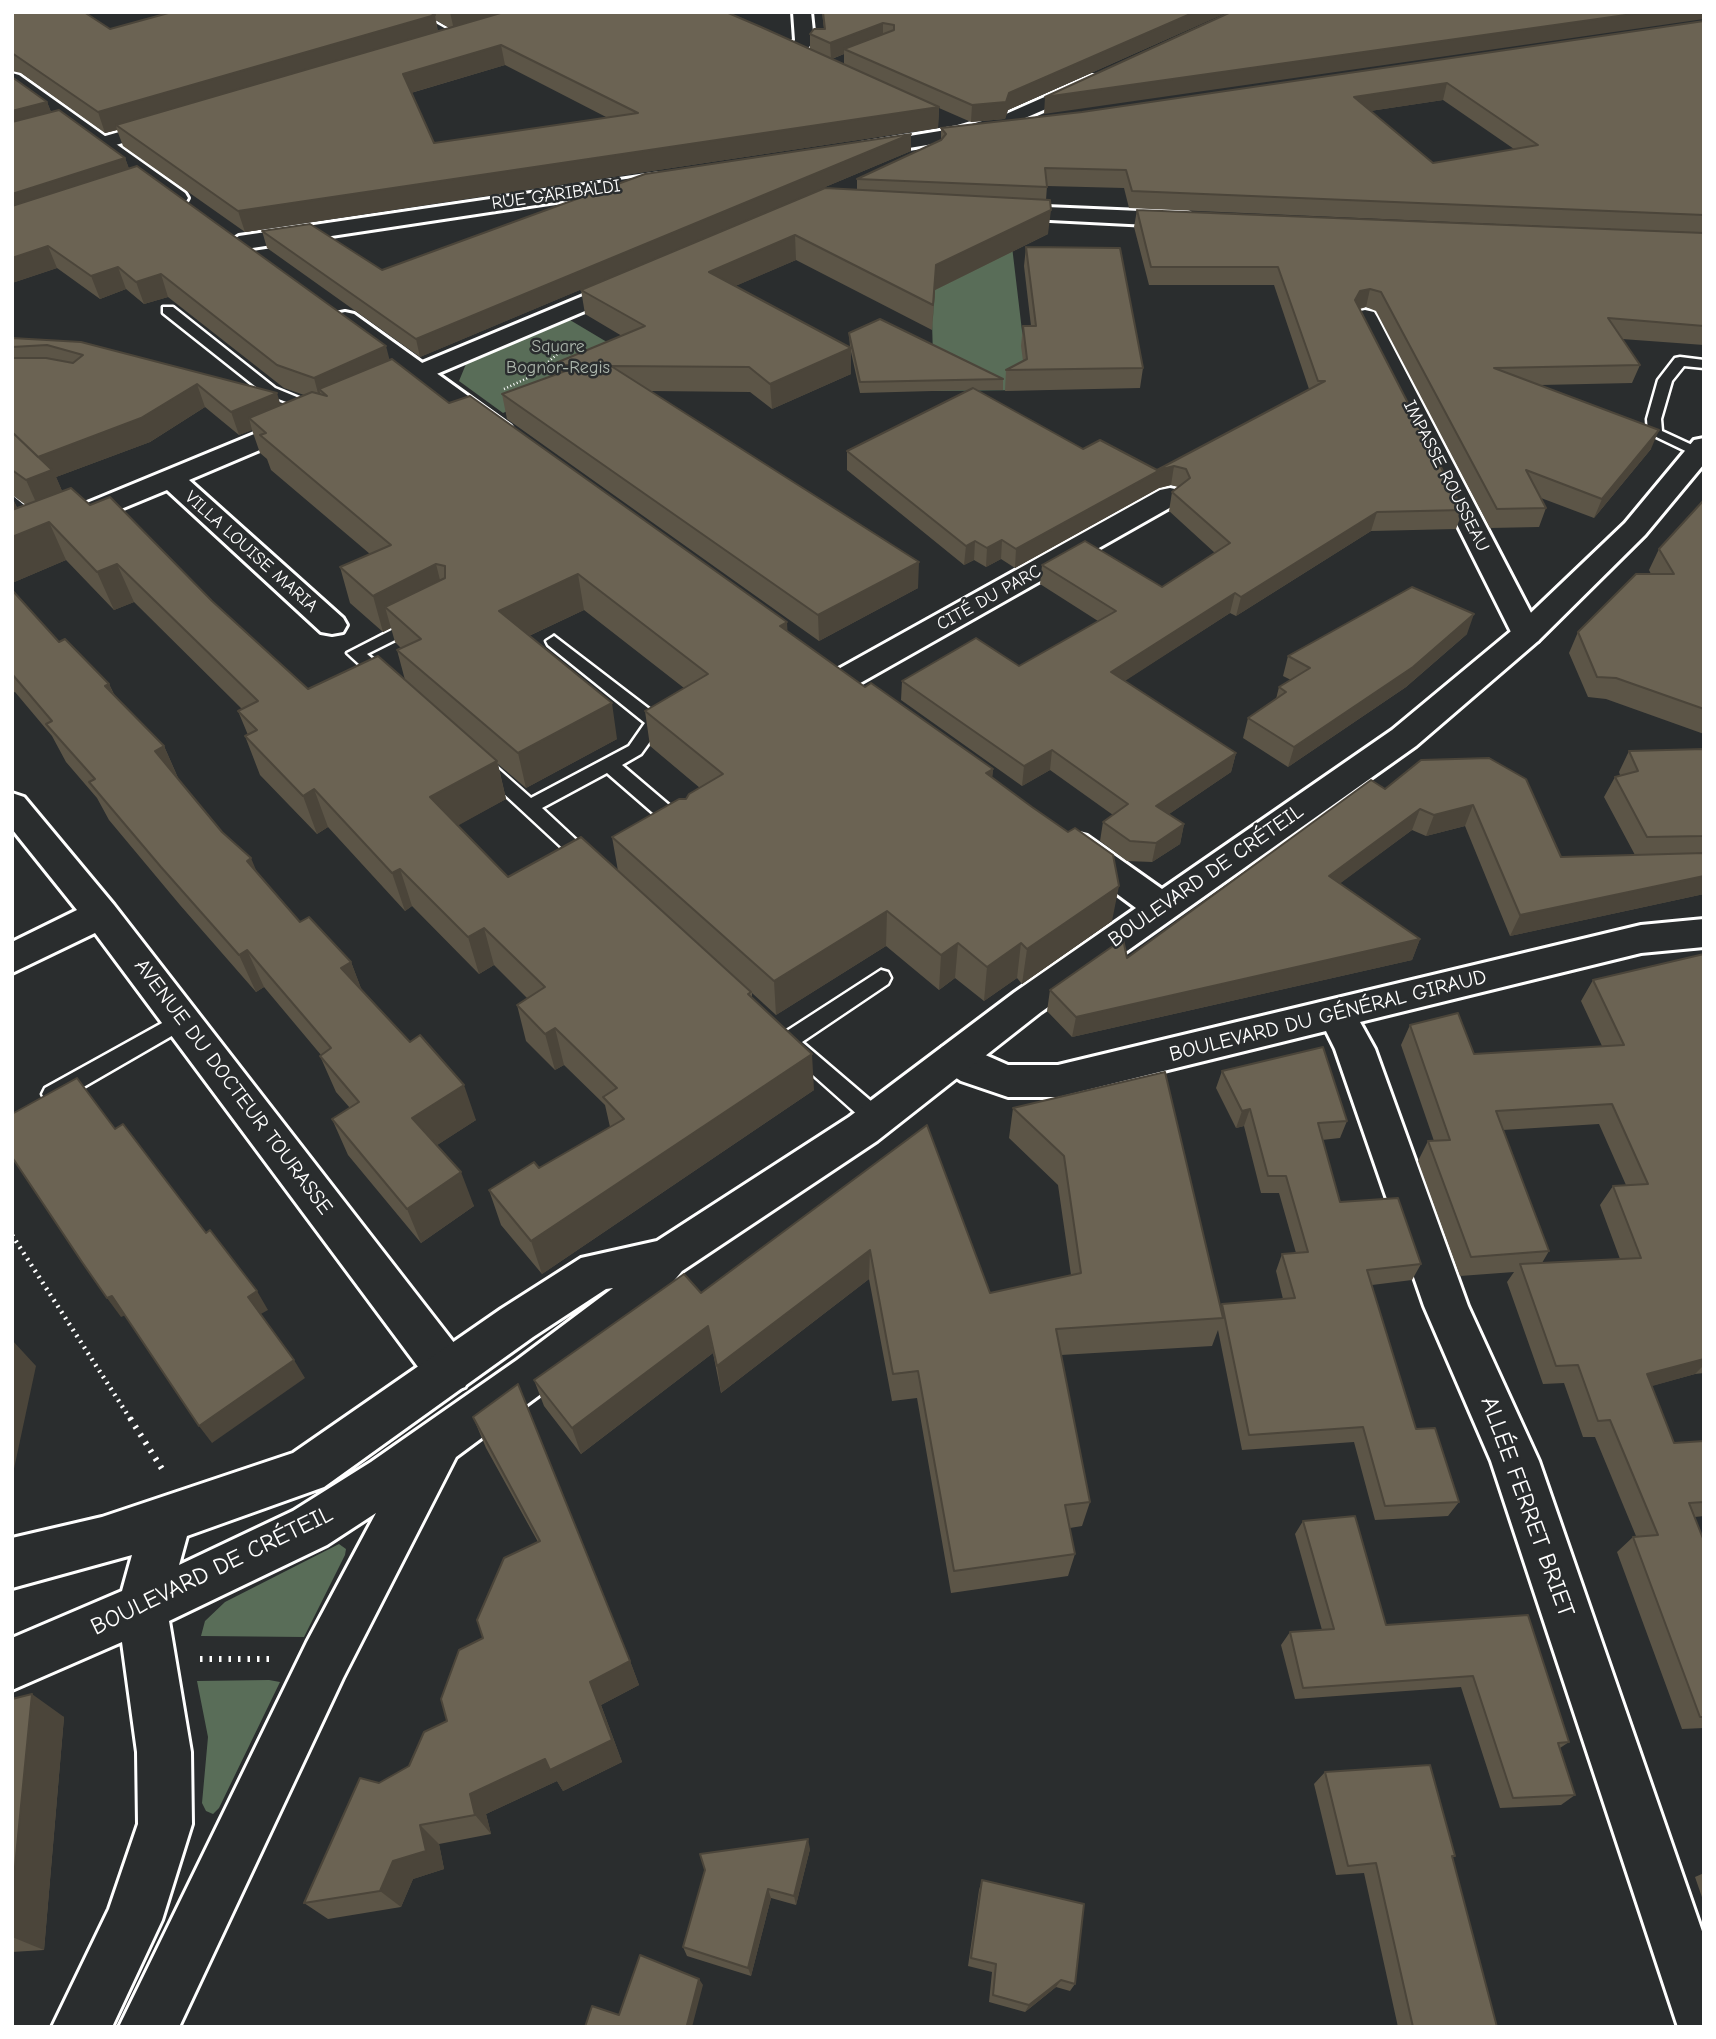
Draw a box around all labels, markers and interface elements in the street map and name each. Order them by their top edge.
street label: RUE GARIBALDI [490,175,622,215]
park label: Square Bognor-Regis [506,336,610,378]
street label: IMPASSE ROUSSEAU [1398,397,1494,555]
street label: VILLA LOUISE MARIA [180,487,322,617]
street label: CITÉ DU PARC [933,560,1045,636]
street label: BOULEVARD DE CRÉTEIL [1104,799,1308,953]
street label: AVENUE DU DOCTEUR TOURASSE [129,954,337,1220]
street label: BOULEVARD DU GÉNÉRAL GIRAUD [1167,964,1489,1068]
street label: ALLÉE FERRET BRIET [1474,1393,1580,1621]
street label: BOULEVARD DE CRÉTEIL [86,1500,338,1642]

